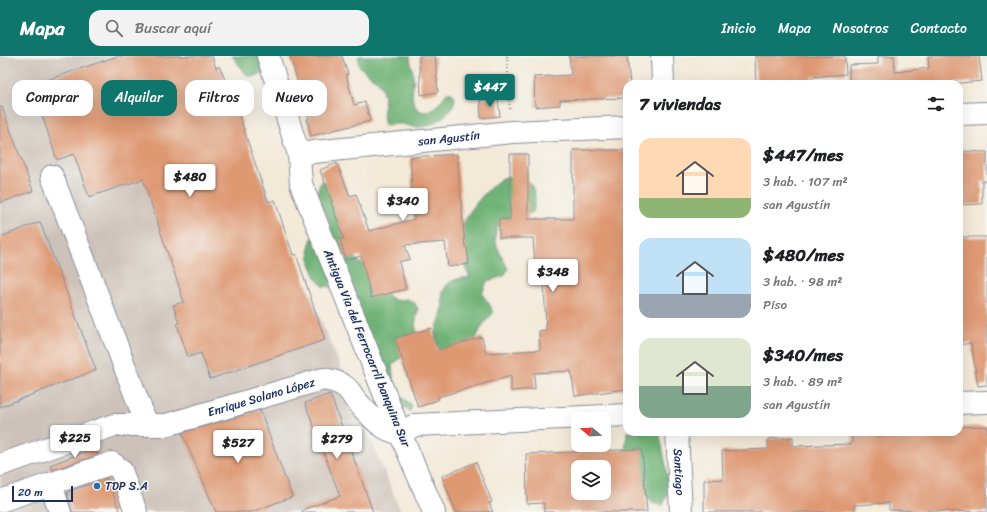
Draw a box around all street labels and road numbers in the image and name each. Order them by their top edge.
street label: san Agustín [416,124,481,152]
street label: Antigua Via del Ferrocarril banquina Sur [317,245,417,451]
street label: Enrique Solano López [205,371,318,423]
street label: Santiago [667,448,691,496]

